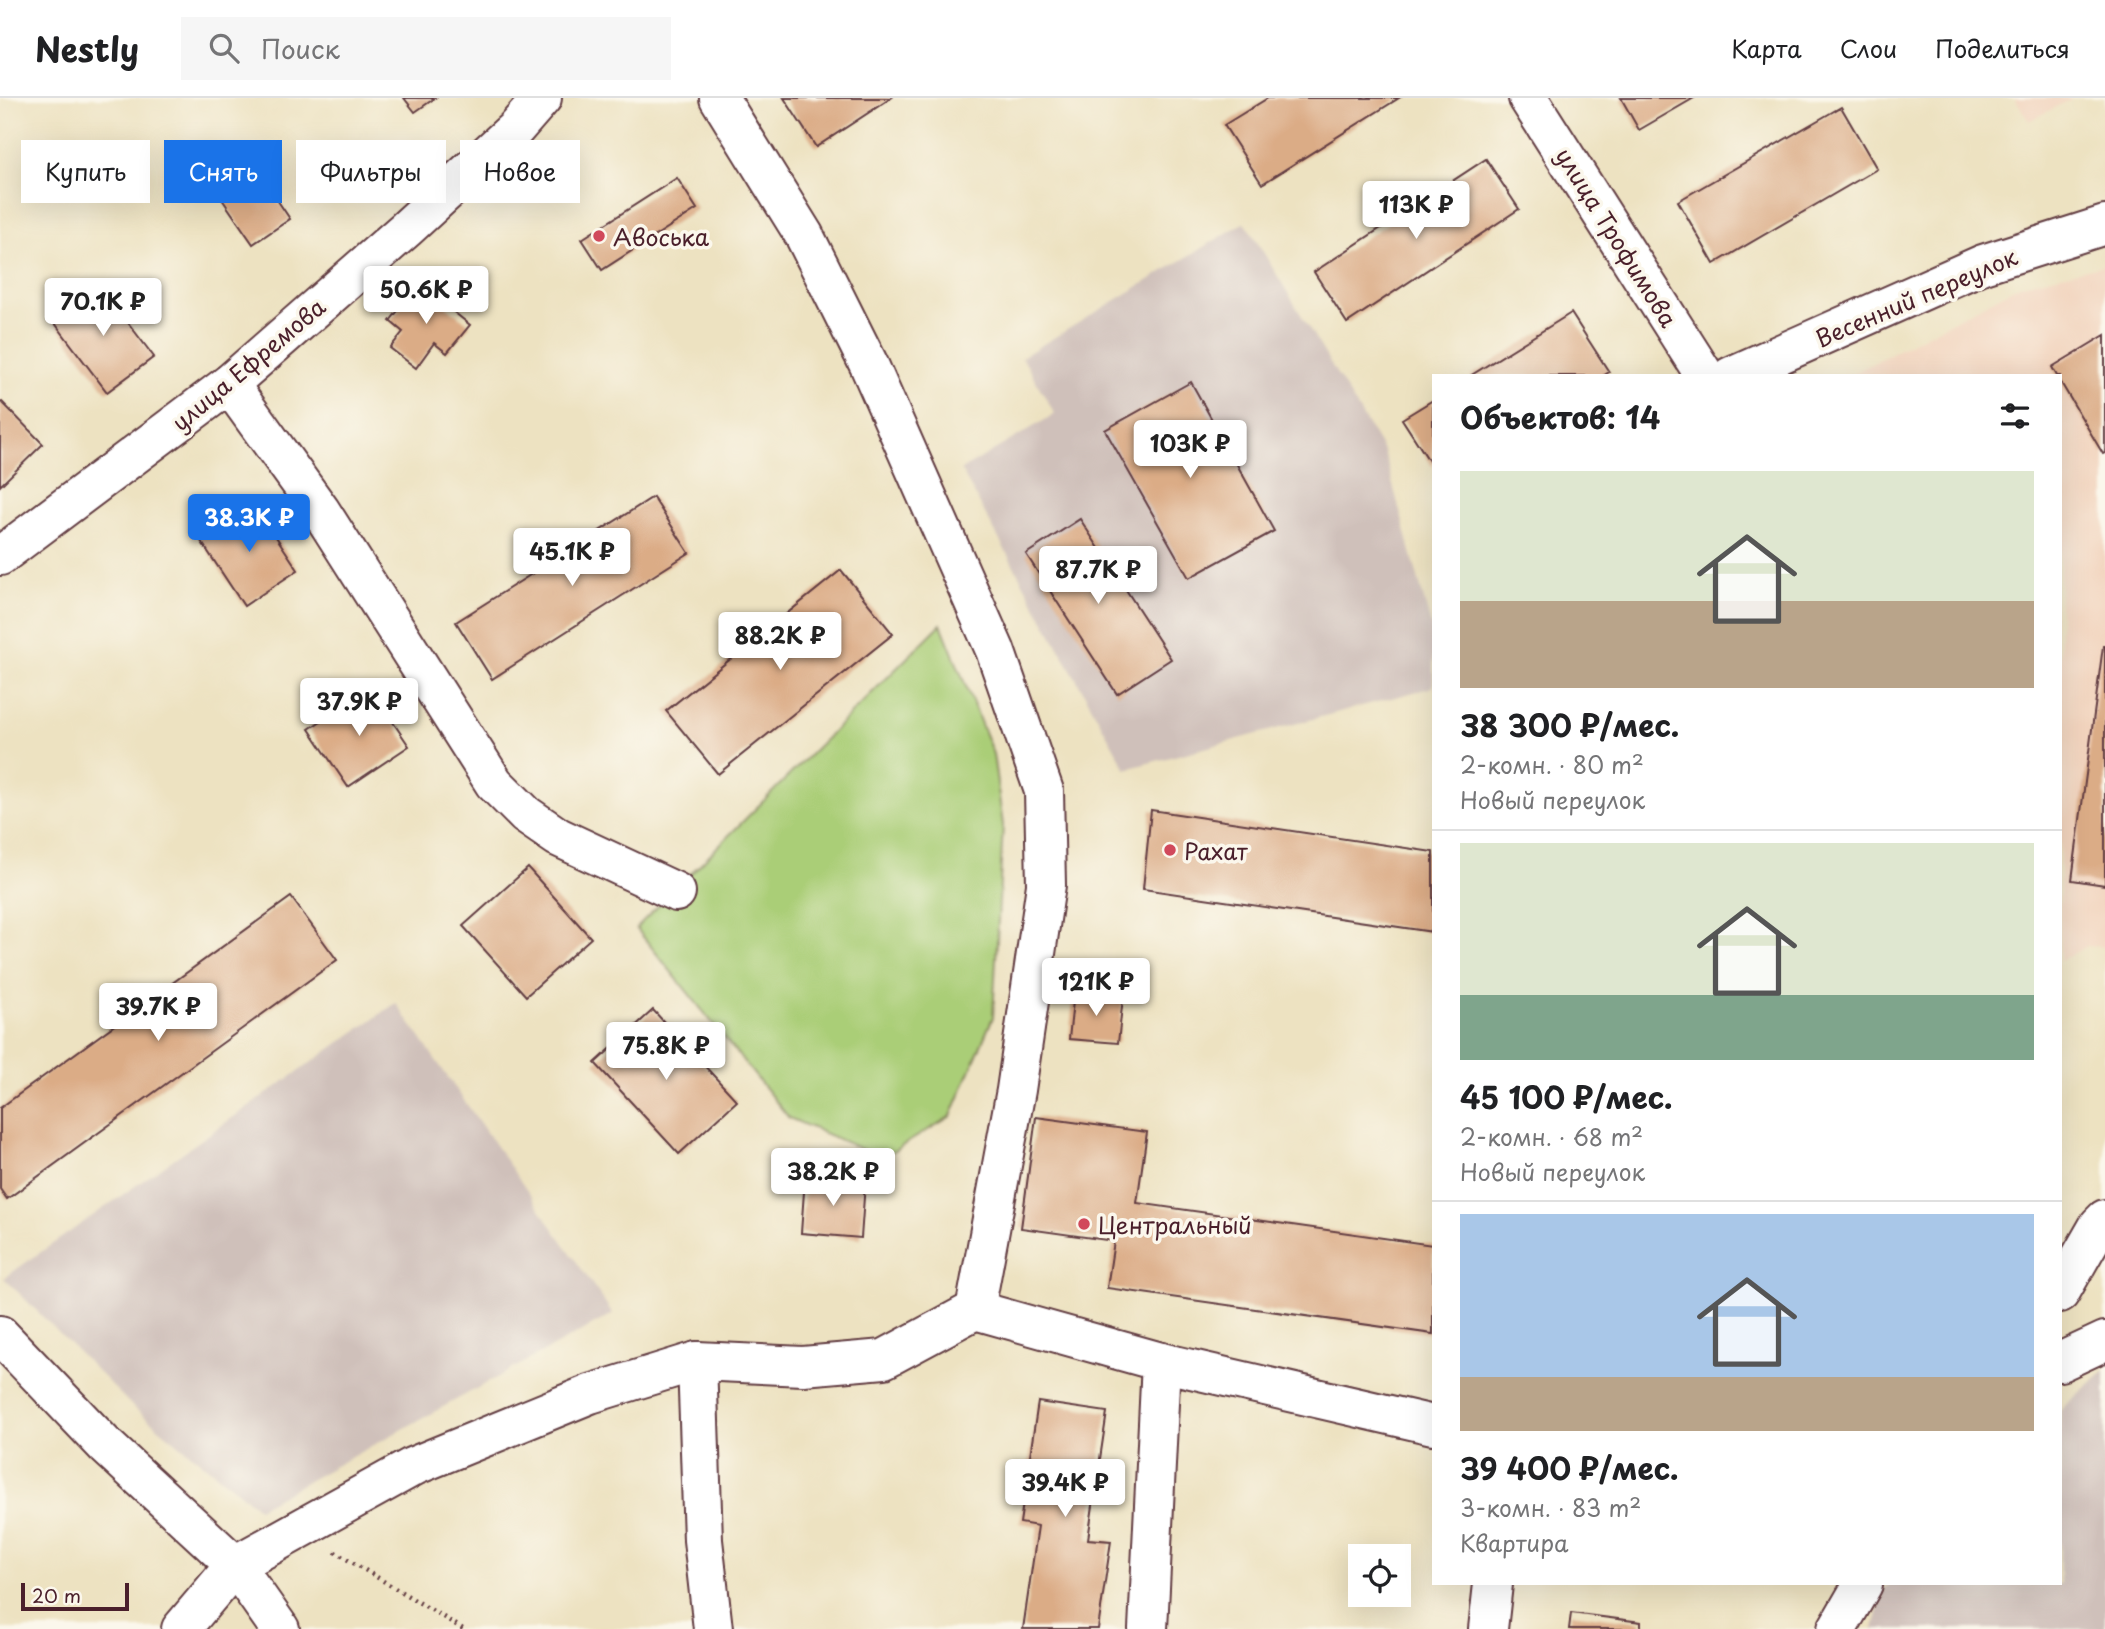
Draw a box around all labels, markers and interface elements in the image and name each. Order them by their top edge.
search box [181,17,671,80]
text: Nestly [35,23,139,73]
icon: search [205,29,243,67]
text: Поиск [261,29,340,68]
text: Карта [1731,30,1802,66]
text: Слои [1840,30,1897,66]
text: Поделиться [1935,30,2070,66]
chip: Купить [21,140,150,203]
chip: Снять [164,140,282,203]
chip: Фильтры [296,140,446,203]
chip: Новое [460,140,580,203]
street label: улица Трофимова [1548,140,1687,334]
pin: 113K ₽ [1359,181,1473,241]
text: 113K ₽ [1379,186,1453,221]
place label: Авоська [613,219,710,254]
marker: Авоська [591,228,607,244]
street label: Весенний переулок [1810,238,2023,355]
pin: 50.6K ₽ [361,266,491,326]
text: 50.6K ₽ [379,271,473,306]
pin: 70.1K ₽ [38,278,168,338]
text: 70.1K ₽ [61,283,145,318]
street label: улица Ефремова [163,289,333,439]
text: Объектов: 14 [1460,394,1660,439]
icon: filters [1996,397,2034,435]
pin: 103K ₽ [1133,420,1247,480]
text: 103K ₽ [1150,425,1230,460]
pin: 38.3K ₽ [184,494,314,554]
text: 38.3K ₽ [204,499,294,534]
icon: home [1684,516,1810,642]
pin: 45.1K ₽ [507,528,637,588]
text: 45.1K ₽ [529,533,615,568]
pin: 87.7K ₽ [1033,546,1163,606]
text: 87.7K ₽ [1055,551,1141,586]
pin: 88.2K ₽ [715,612,845,672]
text: 88.2K ₽ [734,617,826,652]
pin: 37.9K ₽ [294,678,424,738]
text: 37.9K ₽ [316,683,402,718]
text: 38 300 ₽/мес. [1460,702,1679,747]
text: 2-комн. · 80 m² [1460,747,1644,782]
text: Новый переулок [1460,782,1645,817]
place label: Рахат [1184,833,1249,868]
marker: Рахат [1162,842,1178,858]
icon: home [1684,888,1810,1014]
pin: 121K ₽ [1039,958,1153,1018]
text: 121K ₽ [1058,963,1134,998]
pin: 39.7K ₽ [93,984,223,1043]
text: 39.7K ₽ [115,988,201,1023]
pin: 75.8K ₽ [601,1023,731,1082]
text: 75.8K ₽ [622,1027,710,1062]
text: 45 100 ₽/мес. [1460,1074,1673,1119]
text: 2-комн. · 68 m² [1460,1119,1643,1154]
pin: 38.2K ₽ [768,1148,898,1208]
text: 38.2K ₽ [787,1153,879,1188]
text: Новый переулок [1460,1154,1645,1189]
place label: Центральный [1098,1207,1252,1242]
marker: Центральный [1076,1216,1092,1232]
icon: home [1684,1259,1810,1385]
text: 39 400 ₽/мес. [1460,1445,1678,1490]
pin: 39.4K ₽ [1000,1460,1130,1519]
text: 39.4K ₽ [1021,1464,1109,1499]
text: 3-комн. · 83 m² [1460,1490,1641,1525]
text: Квартира [1460,1525,1568,1560]
map controls [1348,1544,1411,1607]
button: locate [1348,1544,1411,1607]
scale bar [21,1580,130,1612]
text: 20 m [32,1581,81,1609]

